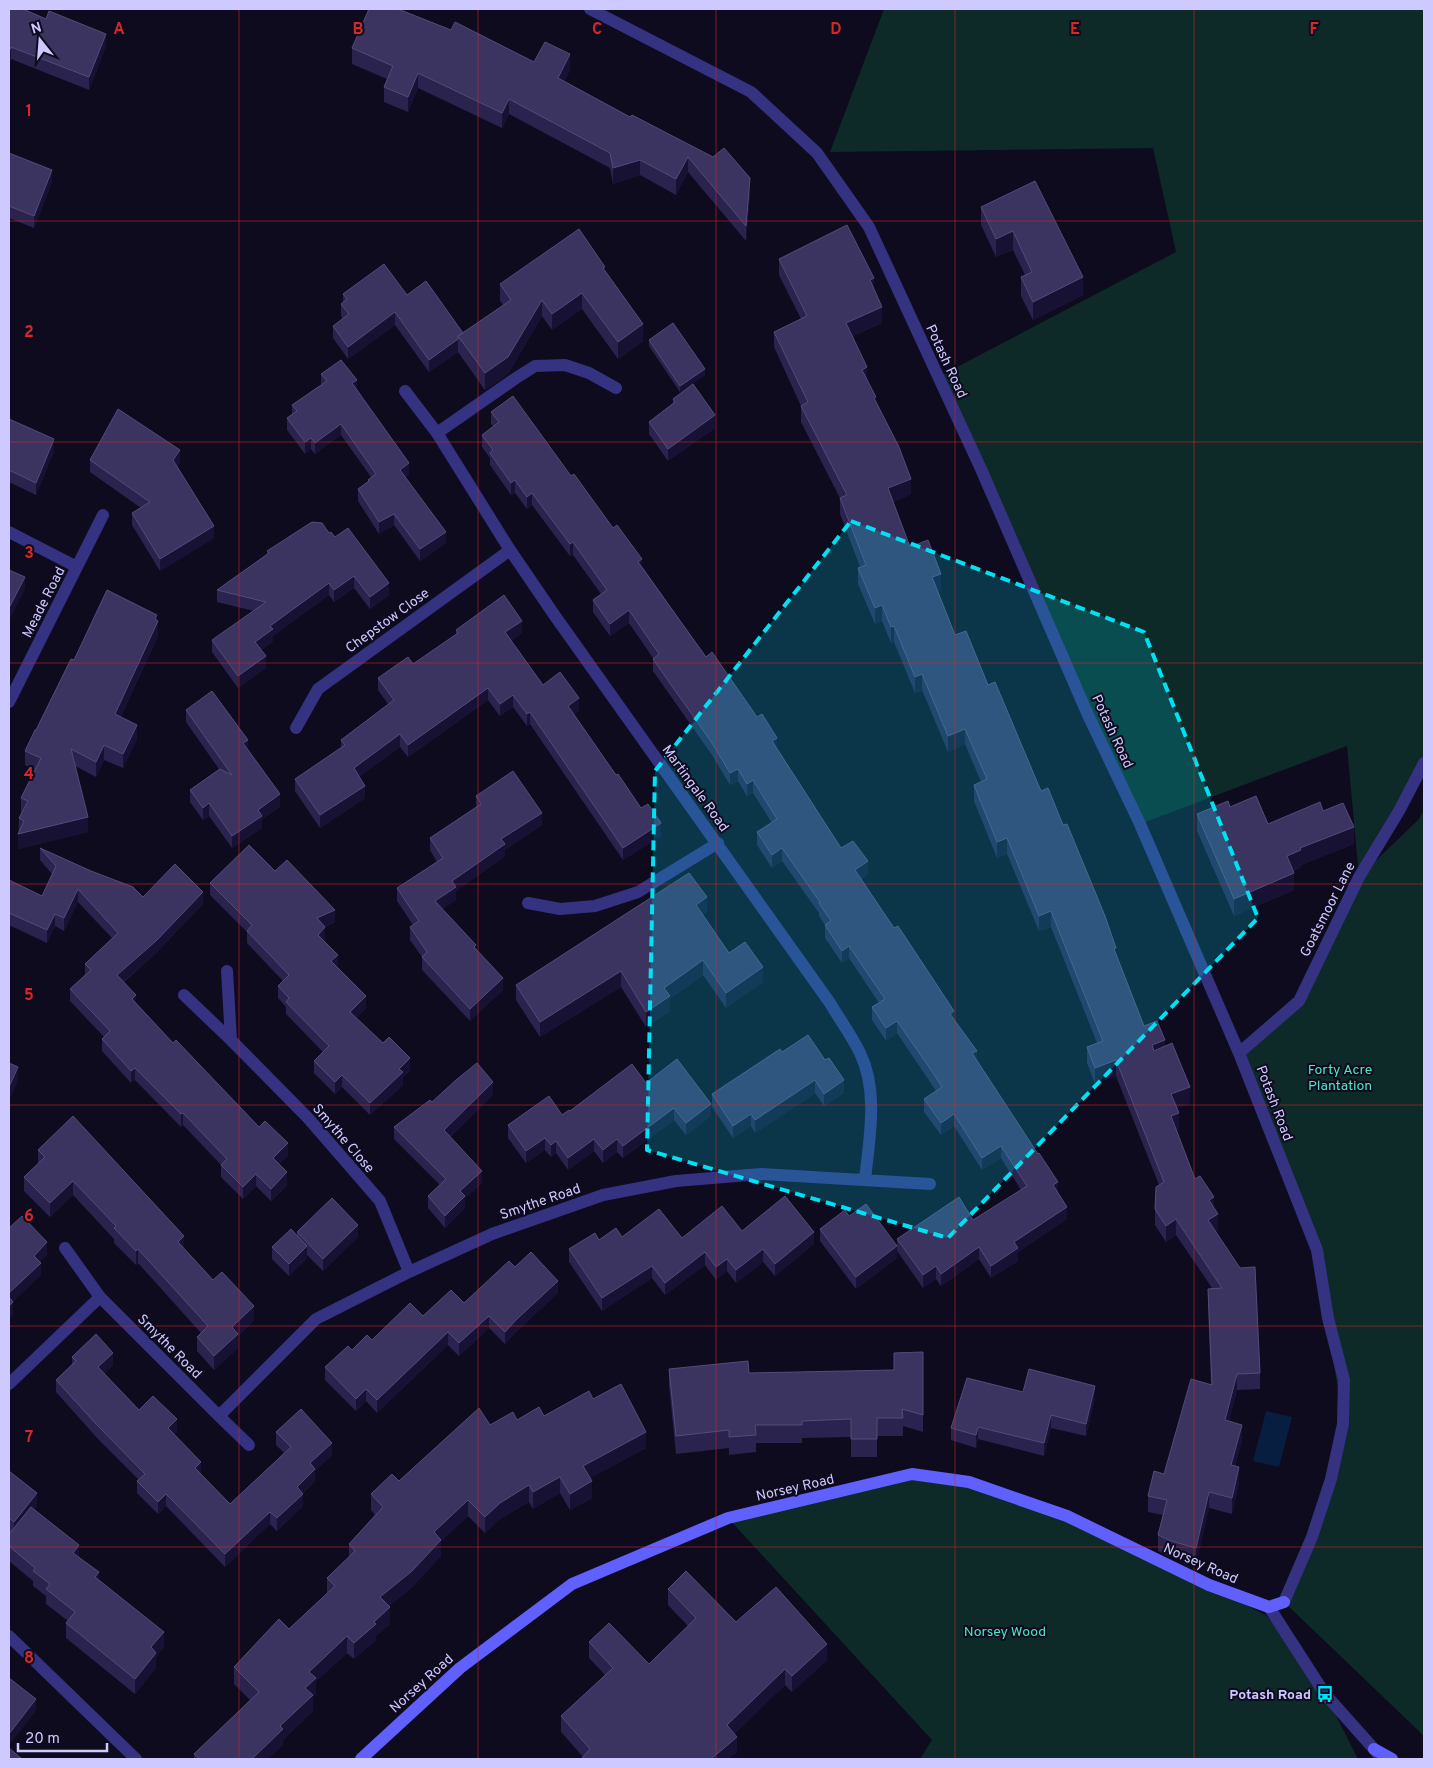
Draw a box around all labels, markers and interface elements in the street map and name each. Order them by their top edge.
north arrow [15,15,65,65]
text: N [29,19,44,39]
text: A [113,20,125,40]
text: B [352,20,364,40]
text: C [592,20,602,40]
text: D [830,20,842,40]
text: E [1070,20,1080,40]
text: F [1309,20,1319,40]
text: 1 [26,102,32,122]
street label: Potash Road [921,322,970,401]
text: 2 [24,323,34,343]
text: 3 [24,544,34,564]
street label: Meade Road [19,564,69,641]
street label: Chepstow Close [343,585,433,657]
street label: Potash Road [1087,692,1136,771]
street label: Martingale Road [658,742,732,836]
text: 4 [24,765,34,785]
street label: Goatsmoor Lane [1297,859,1360,960]
text: 5 [24,986,34,1006]
park label: Forty Acre Plantation [1308,1062,1372,1095]
street label: Potash Road [1251,1064,1296,1144]
street label: Smythe Close [308,1101,378,1177]
street label: Smythe Road [498,1181,583,1224]
text: 6 [24,1207,34,1227]
street label: Smythe Road [133,1311,205,1383]
text: 7 [25,1428,33,1448]
street label: Norsey Road [755,1471,836,1506]
street label: Norsey Road [1160,1540,1240,1588]
park label: Norsey Wood [964,1624,1046,1641]
text: 8 [24,1649,34,1669]
street label: Norsey Road [387,1651,457,1717]
bus stop icon: Potash Road [1315,1684,1335,1704]
place label: Potash Road [1229,1687,1311,1704]
scale bar [18,1720,106,1752]
text: 20 m [25,1730,60,1749]

